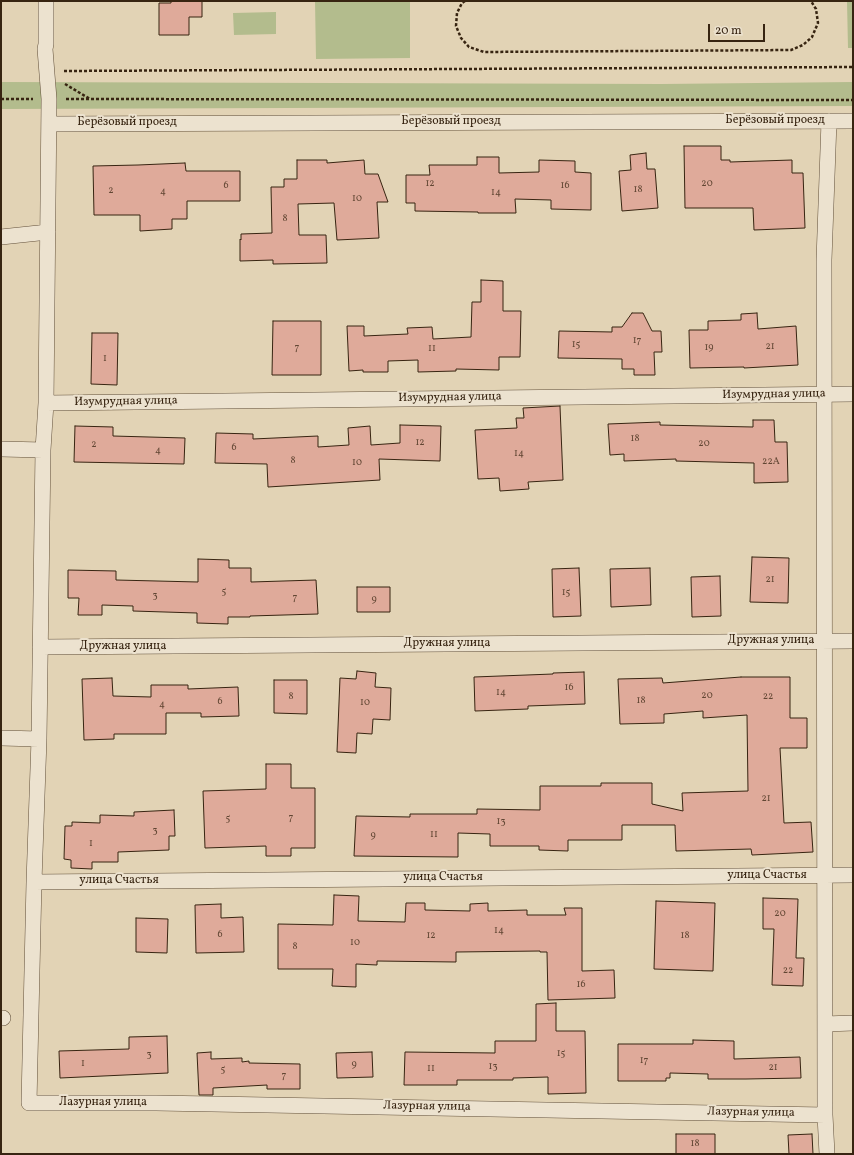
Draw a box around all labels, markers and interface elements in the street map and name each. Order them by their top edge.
scale bar [710,16,767,42]
text: 20 m [715,23,742,39]
street label: Берёзовый проезд [725,114,825,128]
street label: Берёзовый проезд [401,115,501,129]
street label: Берёзовый проезд [77,116,177,130]
house number: 12 [425,178,435,190]
house number: 20 [701,178,713,190]
house number: 6 [223,180,229,192]
house number: 16 [561,180,569,192]
house number: 18 [634,184,642,196]
house number: 2 [108,185,114,197]
house number: 4 [160,186,166,198]
house number: 14 [491,187,501,199]
house number: 10 [352,193,362,205]
house number: 8 [282,213,288,225]
house number: 17 [633,335,641,347]
house number: 15 [572,339,580,351]
house number: 21 [765,341,775,353]
house number: 7 [295,342,299,354]
house number: 19 [704,342,714,354]
house number: 11 [428,343,436,355]
house number: 1 [103,353,107,365]
street label: Изумрудная улица [722,387,826,403]
street label: Изумрудная улица [398,390,502,406]
street label: Изумрудная улица [74,394,178,410]
house number: 18 [631,433,639,445]
house number: 12 [415,437,425,449]
house number: 20 [698,438,710,450]
house number: 2 [91,439,97,451]
house number: 6 [231,442,237,454]
house number: 4 [155,445,161,457]
house number: 14 [514,448,524,460]
house number: 8 [290,455,296,467]
house number: 22А [762,456,780,468]
house number: 10 [352,457,362,469]
house number: 21 [765,574,775,586]
house number: 5 [222,586,226,598]
house number: 15 [562,587,570,599]
house number: 3 [152,590,158,602]
house number: 7 [293,592,297,604]
house number: 9 [371,594,377,606]
street label: Дружная улица [728,634,814,648]
street label: Дружная улица [404,637,490,651]
street label: Дружная улица [80,640,166,654]
house number: 16 [565,682,573,694]
house number: 14 [496,687,506,699]
house number: 20 [701,690,713,702]
house number: 8 [288,691,294,703]
house number: 22 [763,691,773,703]
house number: 18 [637,695,645,707]
house number: 6 [217,696,223,708]
house number: 10 [360,697,370,709]
house number: 4 [159,699,165,711]
house number: 21 [761,793,771,805]
house number: 7 [289,812,293,824]
house number: 5 [226,813,230,825]
house number: 13 [496,816,506,828]
house number: 3 [152,825,158,837]
house number: 11 [430,829,438,841]
house number: 9 [370,830,376,842]
house number: 1 [89,838,93,850]
street label: улица Счастья [727,869,807,883]
street label: улица Счастья [403,871,483,885]
street label: улица Счастья [79,874,159,888]
house number: 20 [774,908,786,920]
house number: 14 [494,925,504,937]
house number: 6 [217,929,223,941]
house number: 12 [426,930,436,942]
house number: 18 [681,930,689,942]
house number: 10 [350,937,360,949]
house number: 8 [292,941,298,953]
house number: 22 [783,965,793,977]
house number: 16 [577,979,585,991]
house number: 15 [557,1048,565,1060]
house number: 3 [146,1049,152,1061]
house number: 17 [640,1055,648,1067]
house number: 1 [81,1058,85,1070]
house number: 9 [351,1059,357,1071]
house number: 13 [488,1061,498,1073]
house number: 21 [768,1062,778,1074]
house number: 11 [427,1063,435,1075]
house number: 5 [221,1064,225,1076]
house number: 7 [282,1070,286,1082]
street label: Лазурная улица [59,1096,147,1110]
street label: Лазурная улица [383,1099,471,1115]
street label: Лазурная улица [707,1105,795,1121]
house number: 18 [691,1138,699,1150]

